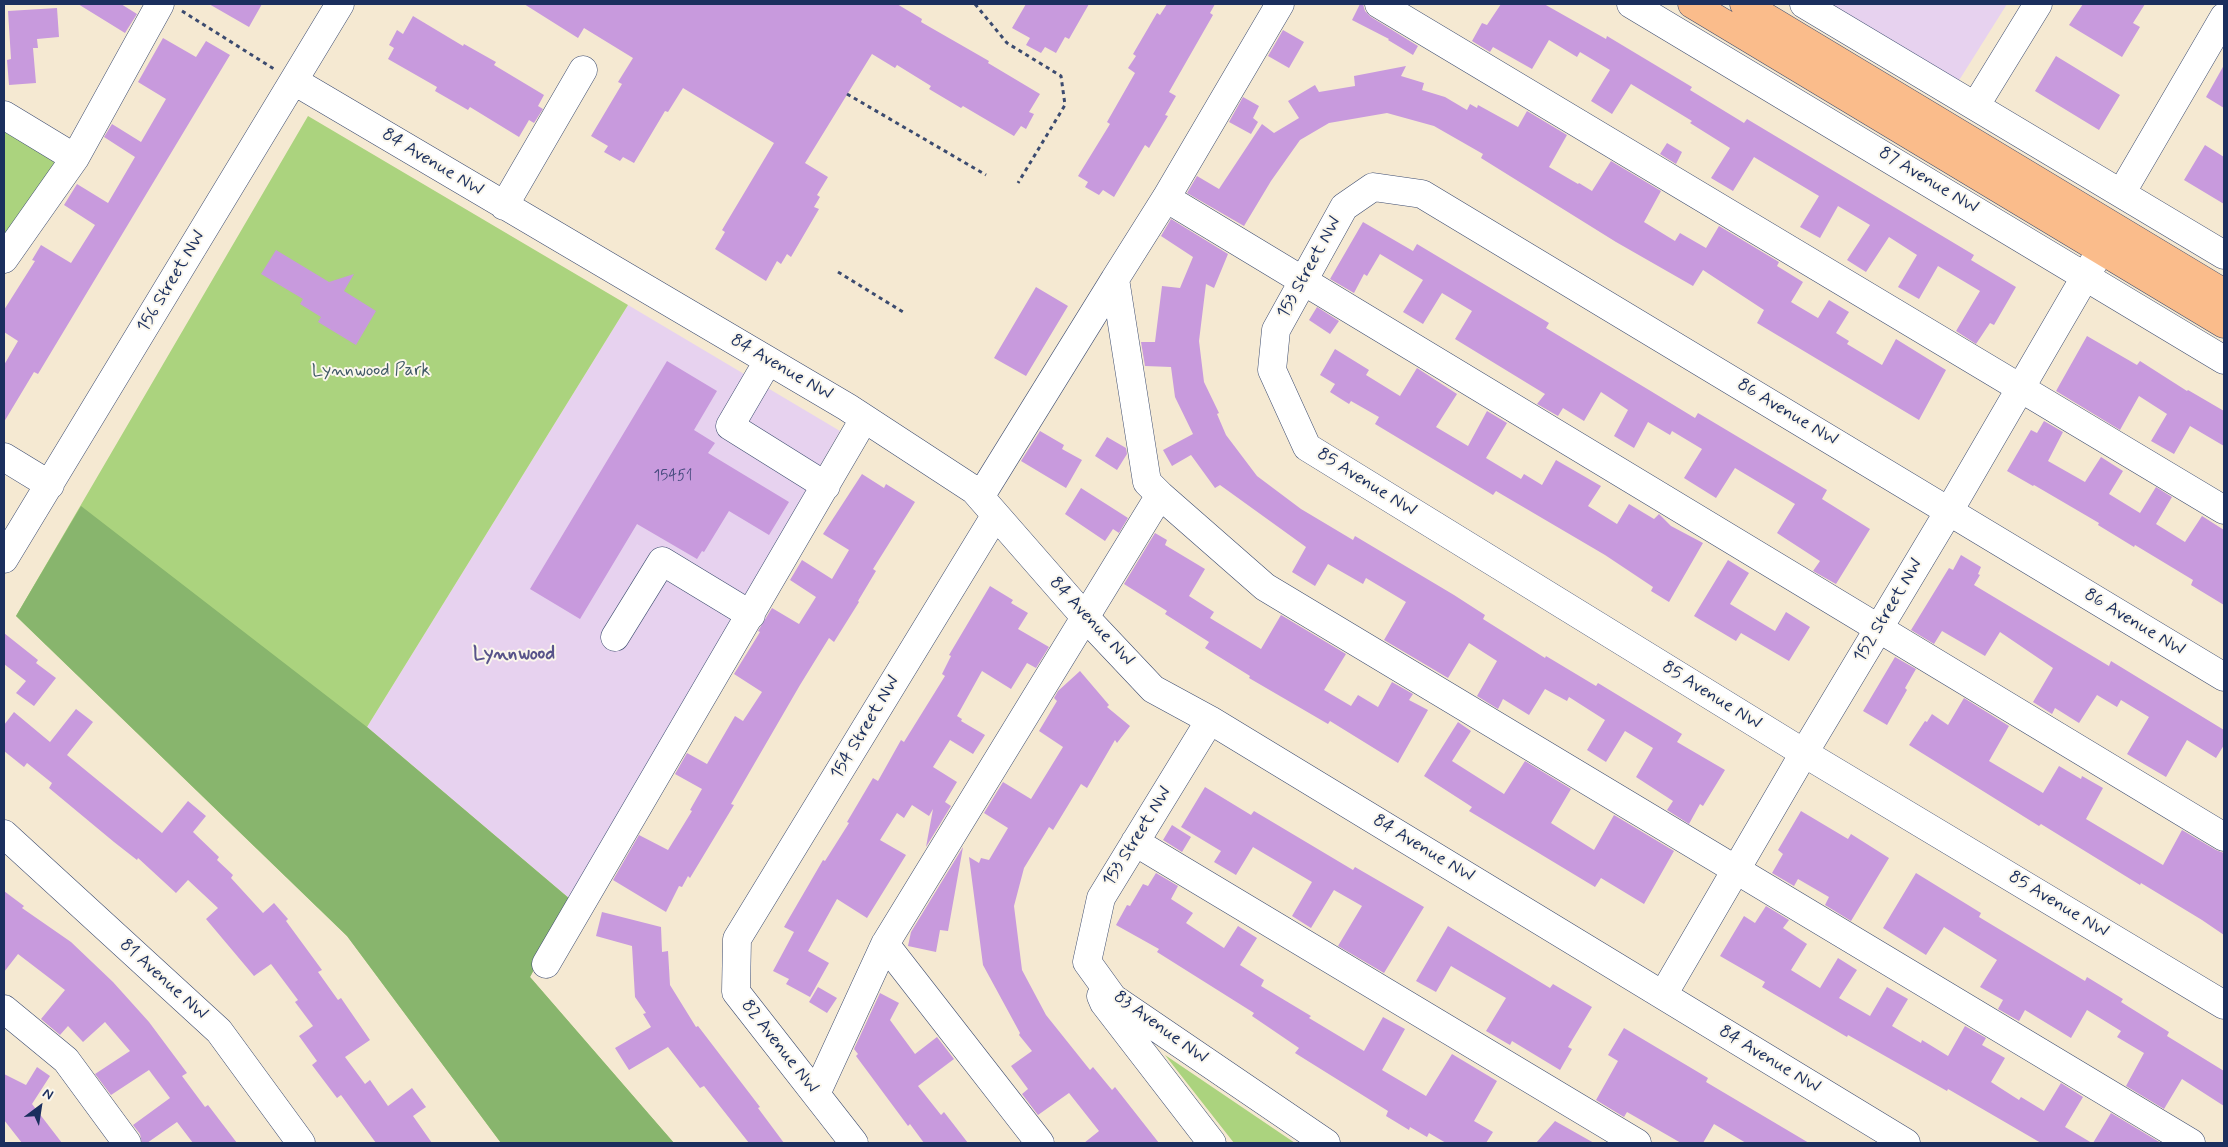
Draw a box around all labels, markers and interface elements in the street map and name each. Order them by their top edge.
street label: 84 Avenue NW [378,124,486,202]
street label: 87 Avenue NW [1874,143,1982,219]
street label: 153 Street NW [1273,213,1347,323]
street label: 156 Street NW [133,227,211,337]
street label: 84 Avenue NW [726,330,836,406]
park label: Lynnwood Park [312,360,430,382]
street label: 86 Avenue NW [1733,375,1841,451]
street label: 85 Avenue NW [1312,444,1420,522]
house number: 15451 [654,468,692,486]
street label: 152 Street NW [1850,555,1928,667]
street label: 84 Avenue NW [1044,573,1138,671]
street label: 86 Avenue NW [2080,585,2188,661]
district label: Lynnwood [473,644,555,666]
street label: 85 Avenue NW [1657,657,1765,735]
street label: 154 Street NW [827,673,905,783]
street label: 153 Street NW [1099,783,1177,891]
street label: 84 Avenue NW [1369,810,1477,888]
street label: 85 Avenue NW [2004,867,2112,943]
street label: 81 Avenue NW [115,935,211,1025]
street label: 83 Avenue NW [1109,987,1211,1069]
street label: 82 Avenue NW [736,996,822,1098]
street label: 84 Avenue NW [1715,1021,1823,1099]
north arrow [15,1082,65,1132]
text: N [39,1084,56,1104]

